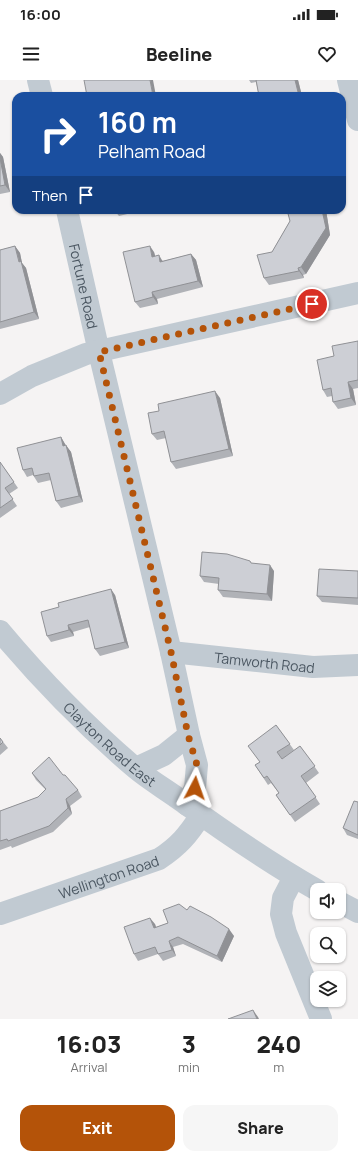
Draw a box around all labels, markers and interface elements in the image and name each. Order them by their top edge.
text: 16:00 [20,4,61,25]
text: Beeline [146,42,212,66]
icon: menu [20,43,42,65]
icon: heart [316,43,338,65]
text: 160 m [98,103,177,141]
icon: right [32,108,84,160]
text: Pelham Road [98,139,206,163]
icon: arrive [75,184,97,206]
text: Then [32,185,67,206]
street label: Fortune Road [65,242,103,330]
pin [295,287,329,321]
icon: arrive [301,293,323,315]
street label: Tamworth Road [213,647,316,677]
street label: Clayton Road East [60,697,160,791]
position arrow [174,767,216,809]
street label: Wellington Road [56,850,161,903]
map controls [310,883,346,1007]
button: sound [310,883,346,919]
button: search [310,927,346,963]
button: layers [310,971,346,1007]
text: 16:03 [57,1027,121,1060]
text: 3 [182,1027,196,1060]
text: 240 [256,1027,301,1060]
text: Arrival [70,1058,108,1076]
text: min [178,1058,200,1076]
text: m [273,1058,284,1076]
button: Exit [20,1105,175,1151]
button: Share [183,1105,338,1151]

